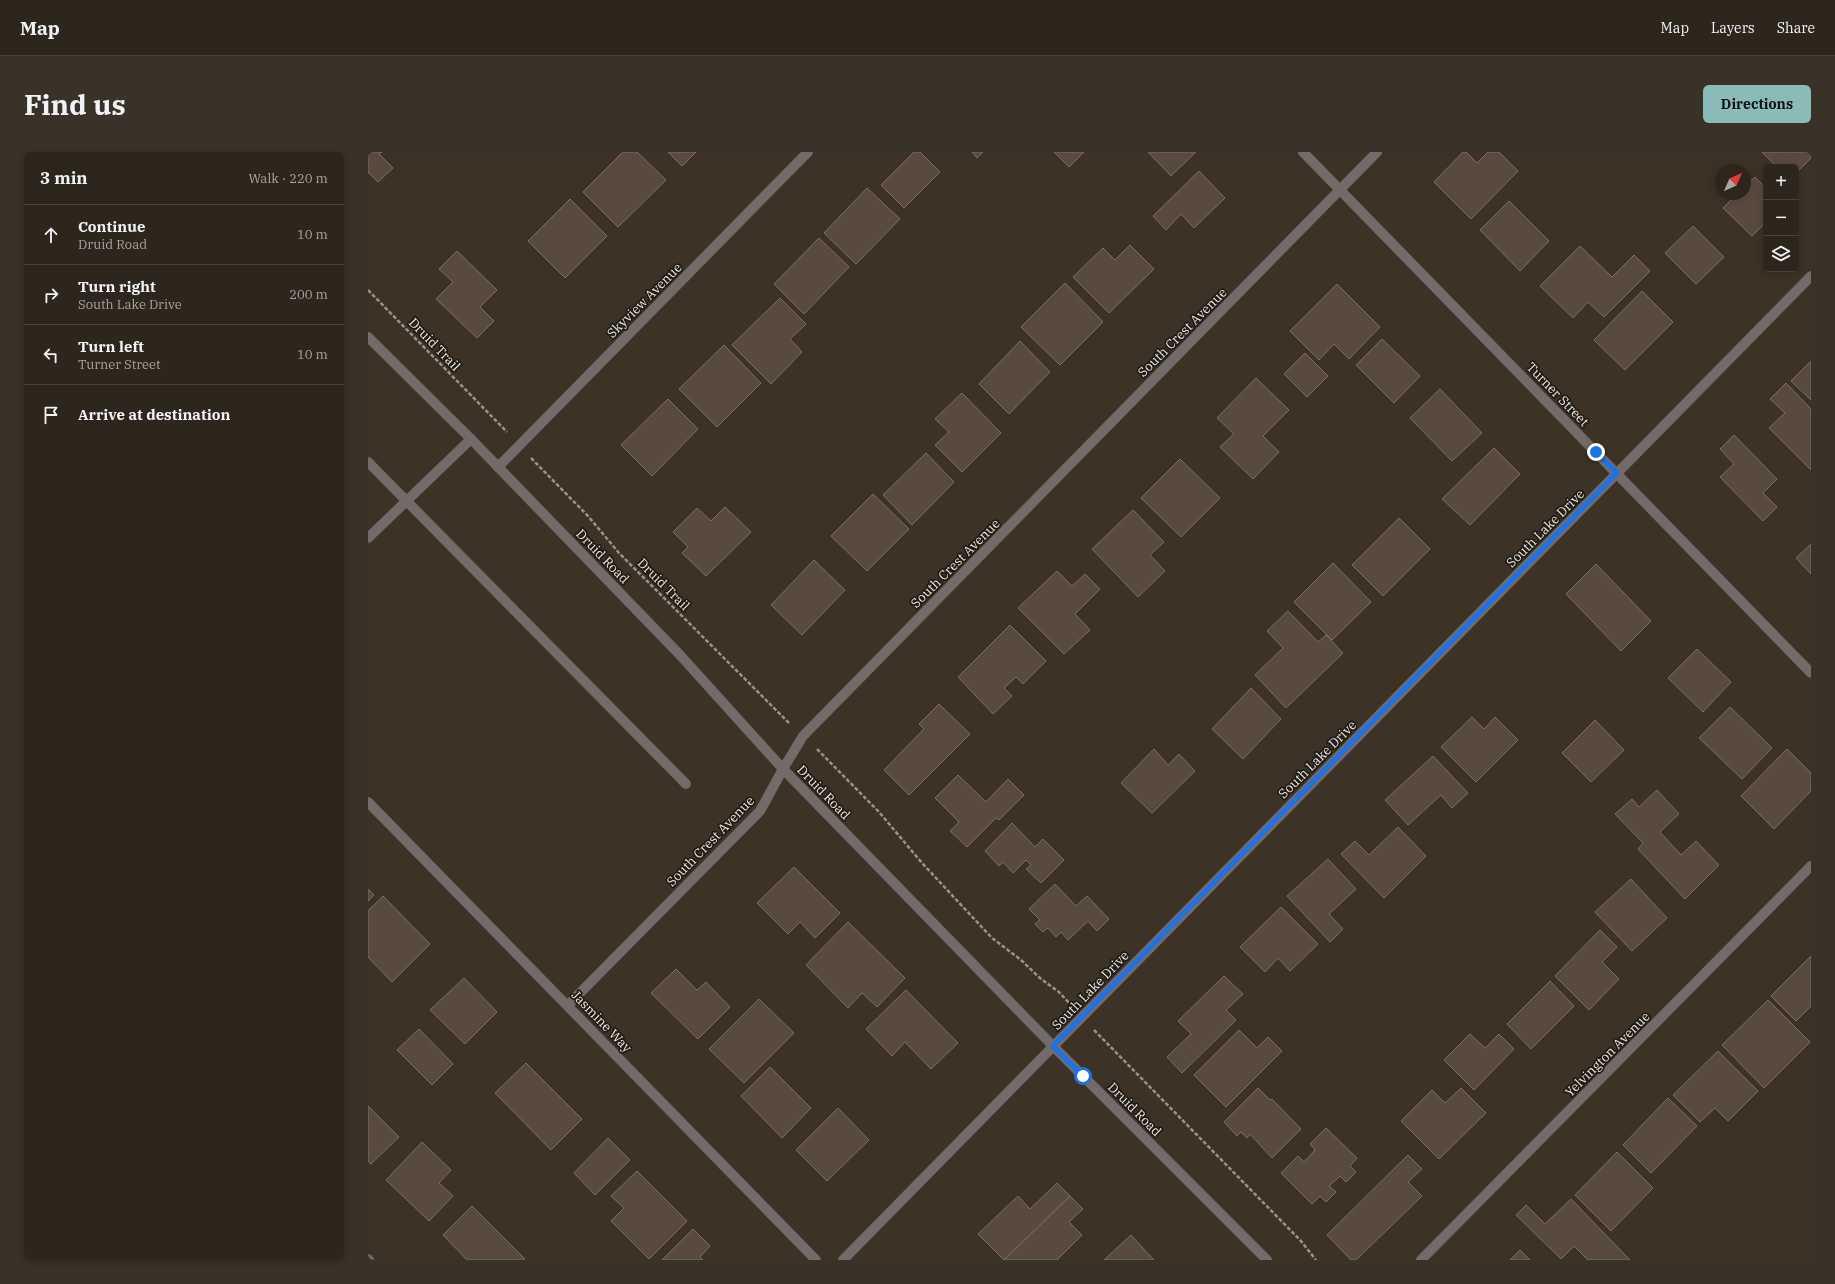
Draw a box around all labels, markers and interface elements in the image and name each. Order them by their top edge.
text: Map [20,16,60,40]
text: Map [1661,19,1689,37]
text: Layers [1711,19,1755,37]
text: Share [1777,19,1815,37]
button: Directions [1703,85,1811,123]
text: Find us [24,86,126,123]
north arrow [1715,164,1751,200]
map controls [1763,164,1799,272]
button: + [1763,164,1799,200]
text: 3 min [40,167,88,189]
text: Walk · 220 m [249,170,328,187]
button: − [1763,200,1799,236]
text: Continue [78,217,145,236]
icon: ahead [40,224,62,246]
text: 10 m [297,226,328,243]
text: Druid Road [78,236,147,253]
button: layers [1763,236,1799,272]
street label: Skyview Avenue [603,259,685,341]
text: Turn right [78,277,156,296]
icon: right [40,284,62,306]
street label: South Crest Avenue [1134,284,1231,381]
text: 200 m [289,286,328,303]
text: South Lake Drive [78,296,182,313]
street label: Druid Trail [405,314,464,375]
text: Turn left [78,337,144,356]
icon: left [40,344,62,366]
text: 10 m [297,346,328,363]
text: Turner Street [78,356,161,373]
street label: Turner Street [1523,359,1593,430]
icon: arrive [40,404,62,426]
text: Arrive at destination [78,405,230,424]
route end [1587,443,1605,461]
street label: South Lake Drive [1503,486,1588,571]
street label: South Crest Avenue [907,515,1004,612]
street label: Druid Road [572,526,633,587]
street label: Druid Trail [634,555,694,614]
street label: South Lake Drive [1275,717,1360,802]
street label: Druid Road [793,762,854,823]
street label: South Crest Avenue [663,793,758,890]
street label: South Lake Drive [1048,947,1133,1034]
street label: Jasmine Way [568,987,636,1056]
street label: Yelvington Avenue [1561,1008,1654,1101]
route start [1074,1067,1092,1085]
street label: Druid Road [1104,1079,1165,1140]

